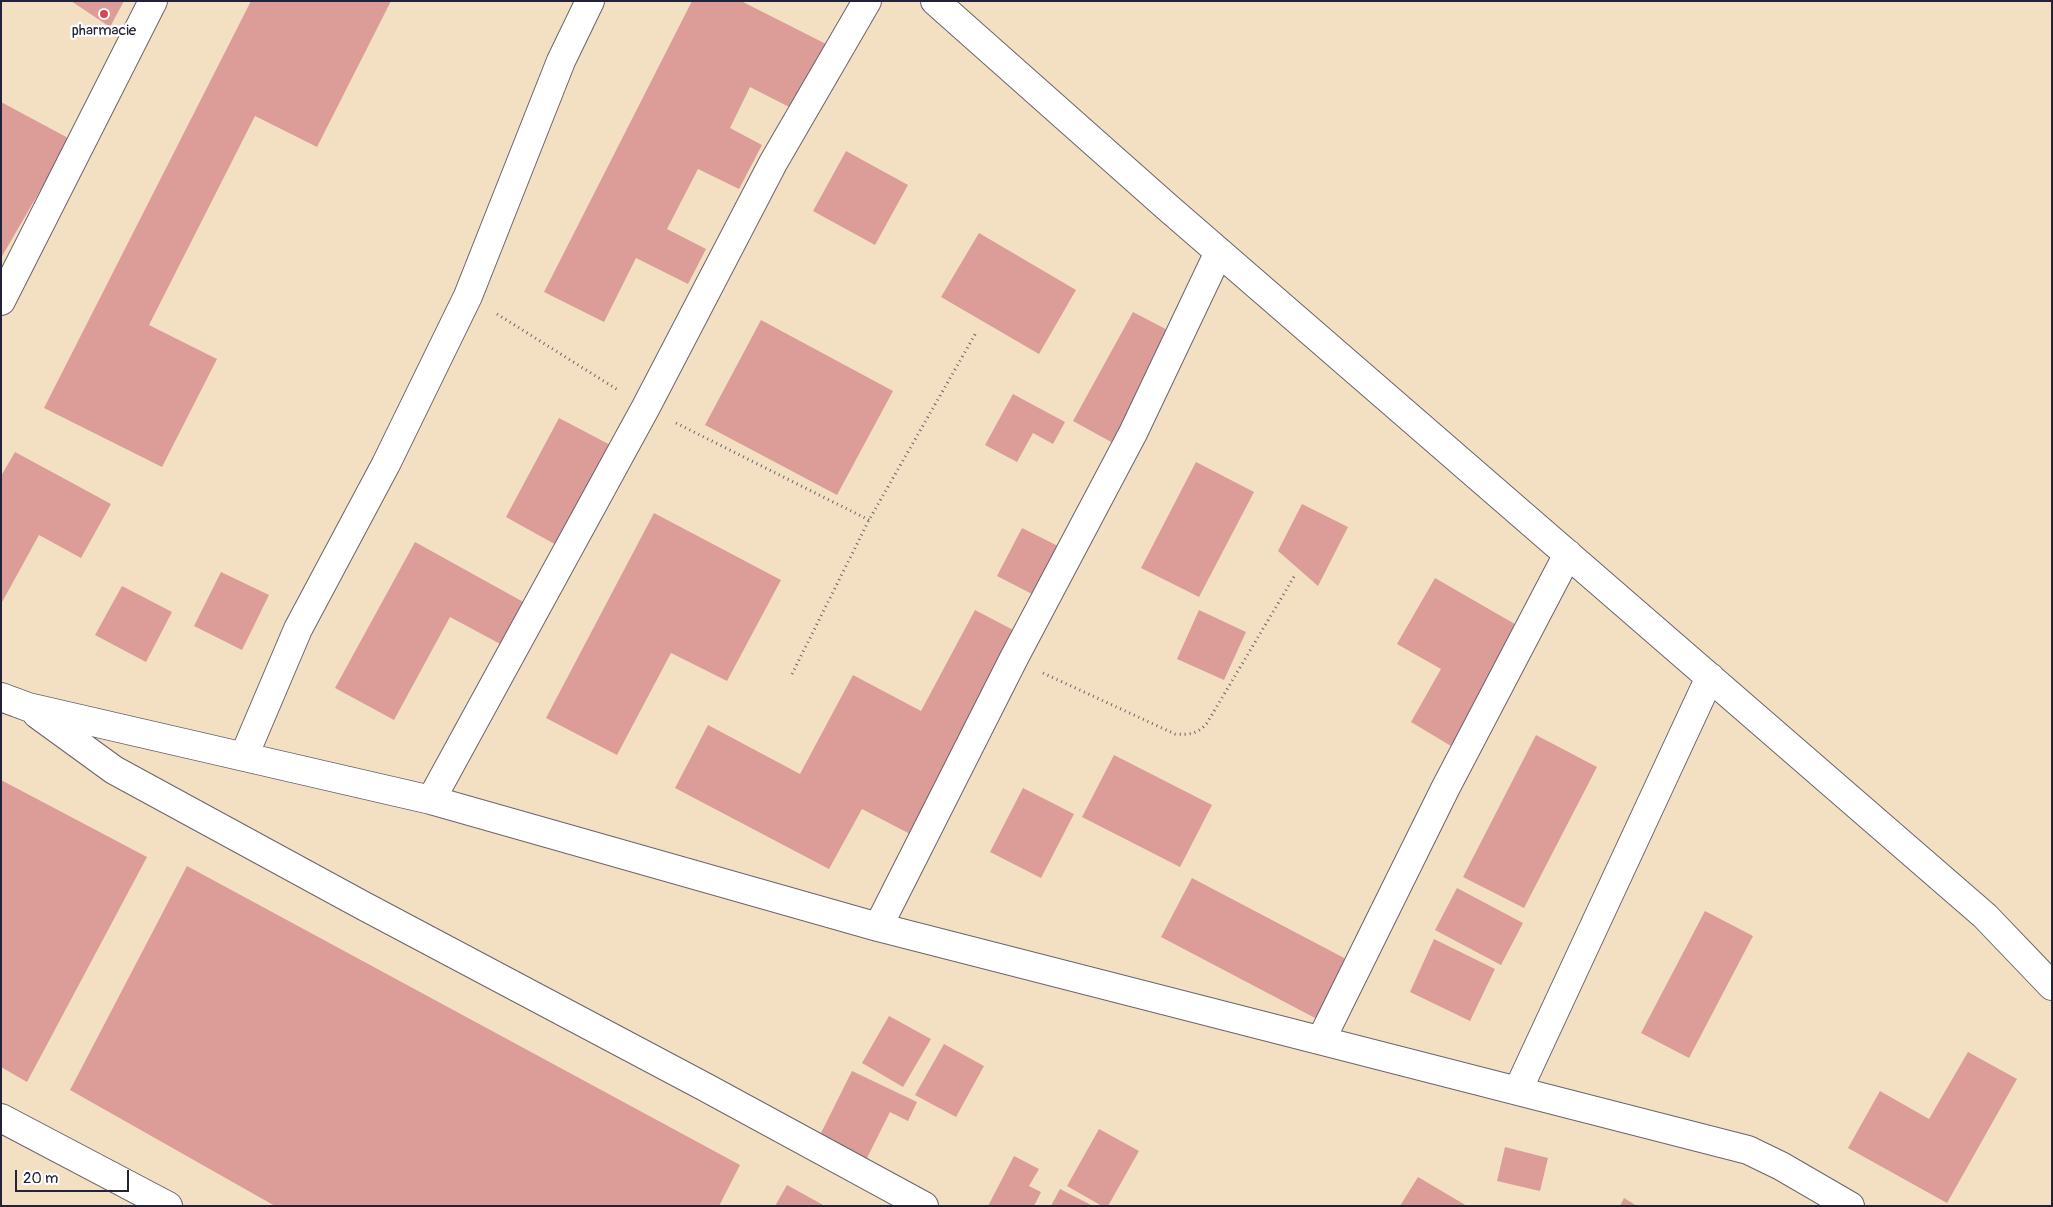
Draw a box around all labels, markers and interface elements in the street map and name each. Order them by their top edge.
marker: pharmacie [98,8,110,20]
place label: pharmacie [72,22,136,40]
scale bar [18,1160,131,1192]
text: 20 m [23,1169,58,1188]

